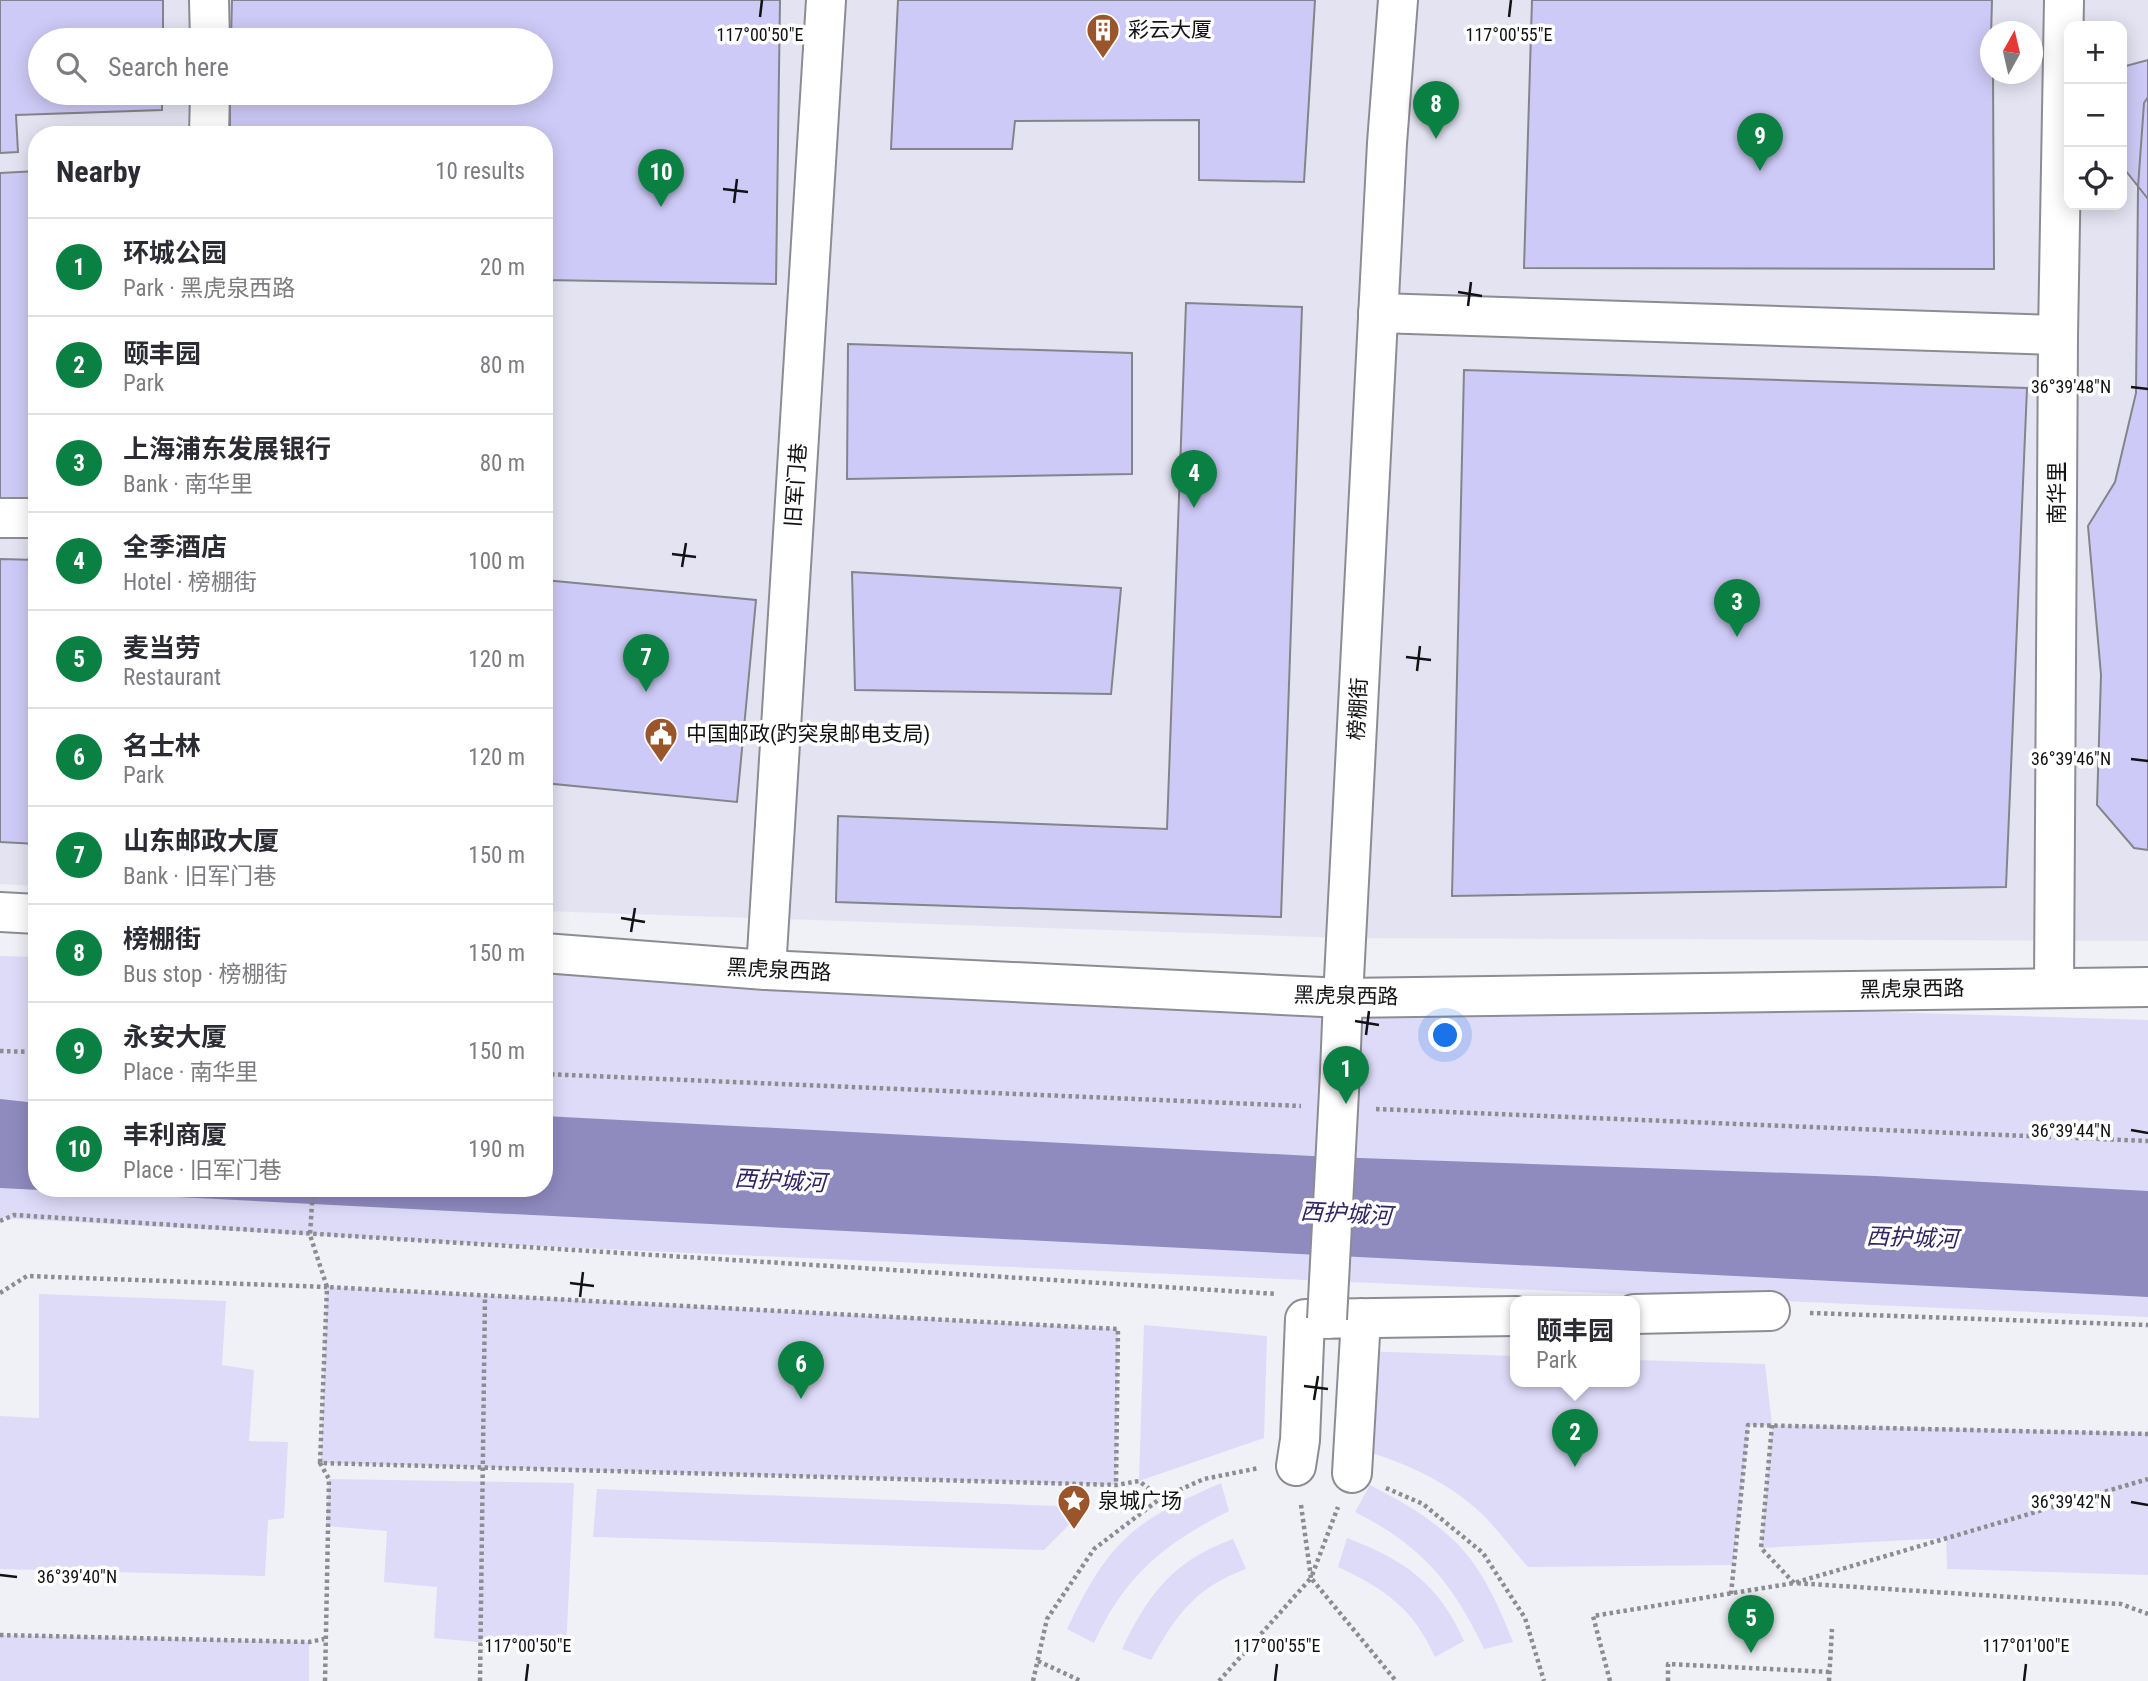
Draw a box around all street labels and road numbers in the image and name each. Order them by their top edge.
street label: 旧军门巷 [781,442,811,528]
street label: 南华里 [2045,462,2069,525]
street label: 榜棚街 [1344,677,1372,741]
street label: 黑虎泉西路 [726,955,832,985]
street label: 黑虎泉西路 [1859,976,1965,1002]
street label: 黑虎泉西路 [1293,983,1399,1009]

